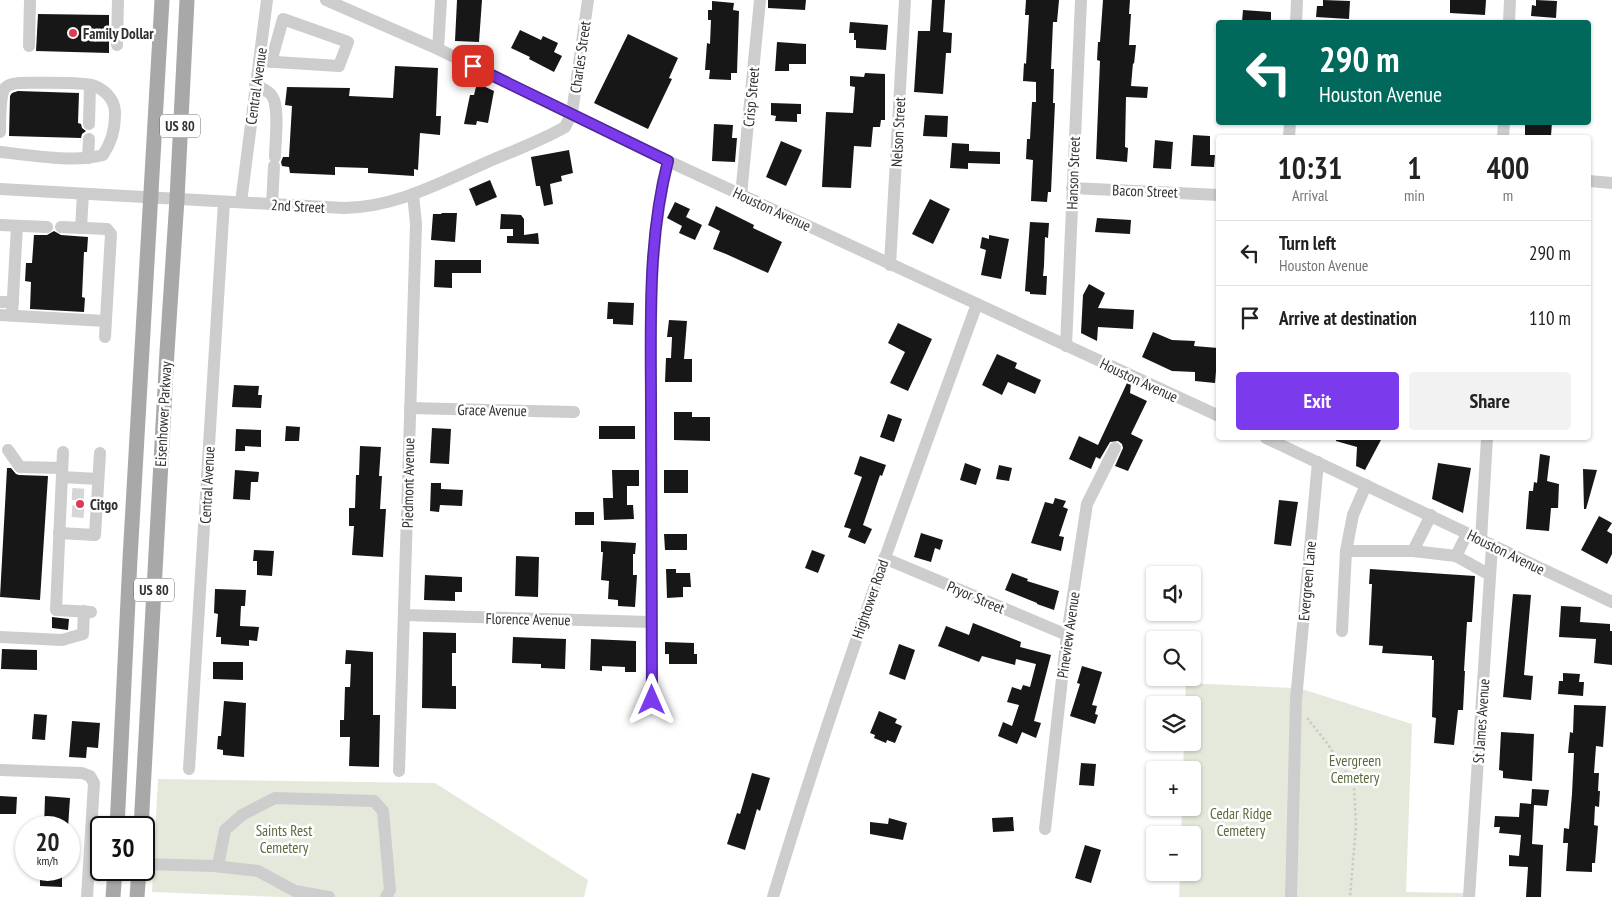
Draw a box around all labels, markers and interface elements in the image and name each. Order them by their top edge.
street label: Charles Street [566,20,594,94]
place label: Family Dollar [83,24,154,43]
marker: Family Dollar [67,27,79,39]
text: 290 m [1319,36,1400,82]
icon: left [1236,40,1301,105]
pin [452,45,494,87]
street label: Central Avenue [241,46,271,126]
icon: arrive [459,52,487,80]
street label: Crisp Street [739,66,763,128]
text: Houston Avenue [1319,80,1442,108]
street label: Nelson Street [887,96,909,168]
road number: US 80 [160,114,200,138]
street label: Hanson Street [1062,136,1084,210]
text: 10:31 [1278,148,1342,187]
text: 1 [1407,148,1422,187]
text: 400 [1486,148,1529,187]
street label: Bacon Street [1112,180,1178,202]
street label: Houston Avenue [730,183,814,235]
text: Arrival [1292,185,1328,205]
text: min [1404,185,1425,205]
text: m [1503,185,1513,205]
street label: 2nd Street [271,195,325,217]
text: Turn left [1279,231,1336,255]
icon: left [1236,239,1264,267]
text: 290 m [1529,241,1571,265]
text: Houston Avenue [1279,255,1368,275]
icon: arrive [1236,304,1264,332]
text: Arrive at destination [1279,306,1417,330]
text: 110 m [1529,306,1571,330]
street label: Houston Avenue [1097,354,1181,406]
street label: Eisenhower Parkway [151,360,175,467]
button: Exit [1236,372,1399,430]
button: Share [1409,372,1571,430]
street label: Grace Avenue [457,400,527,420]
street label: Piedmont Avenue [398,438,418,528]
street label: Central Avenue [195,446,219,524]
place label: Citgo [90,495,118,514]
marker: Citgo [74,498,86,510]
street label: Houston Avenue [1464,525,1548,579]
street label: Evergreen Lane [1294,540,1320,622]
street label: Hightower Road [848,557,892,641]
map controls [1146,566,1201,881]
button: sound [1146,566,1201,621]
street label: Pryor Street [944,576,1008,618]
road number: US 80 [134,578,174,602]
street label: Pineview Avenue [1053,591,1083,679]
street label: Florence Avenue [485,609,571,629]
button: search [1146,631,1201,686]
position arrow [625,673,677,725]
street label: St James Avenue [1469,678,1493,764]
button: layers [1146,696,1201,751]
park label: Evergreen Cemetery [1329,751,1381,787]
button: + [1146,761,1201,816]
park label: Cedar Ridge Cemetery [1210,804,1272,840]
speed limit sign: 30 [90,816,155,881]
park label: Saints Rest Cemetery [256,821,312,857]
text: 20 [36,826,59,858]
button: − [1146,826,1201,881]
text: km/h [37,853,58,868]

